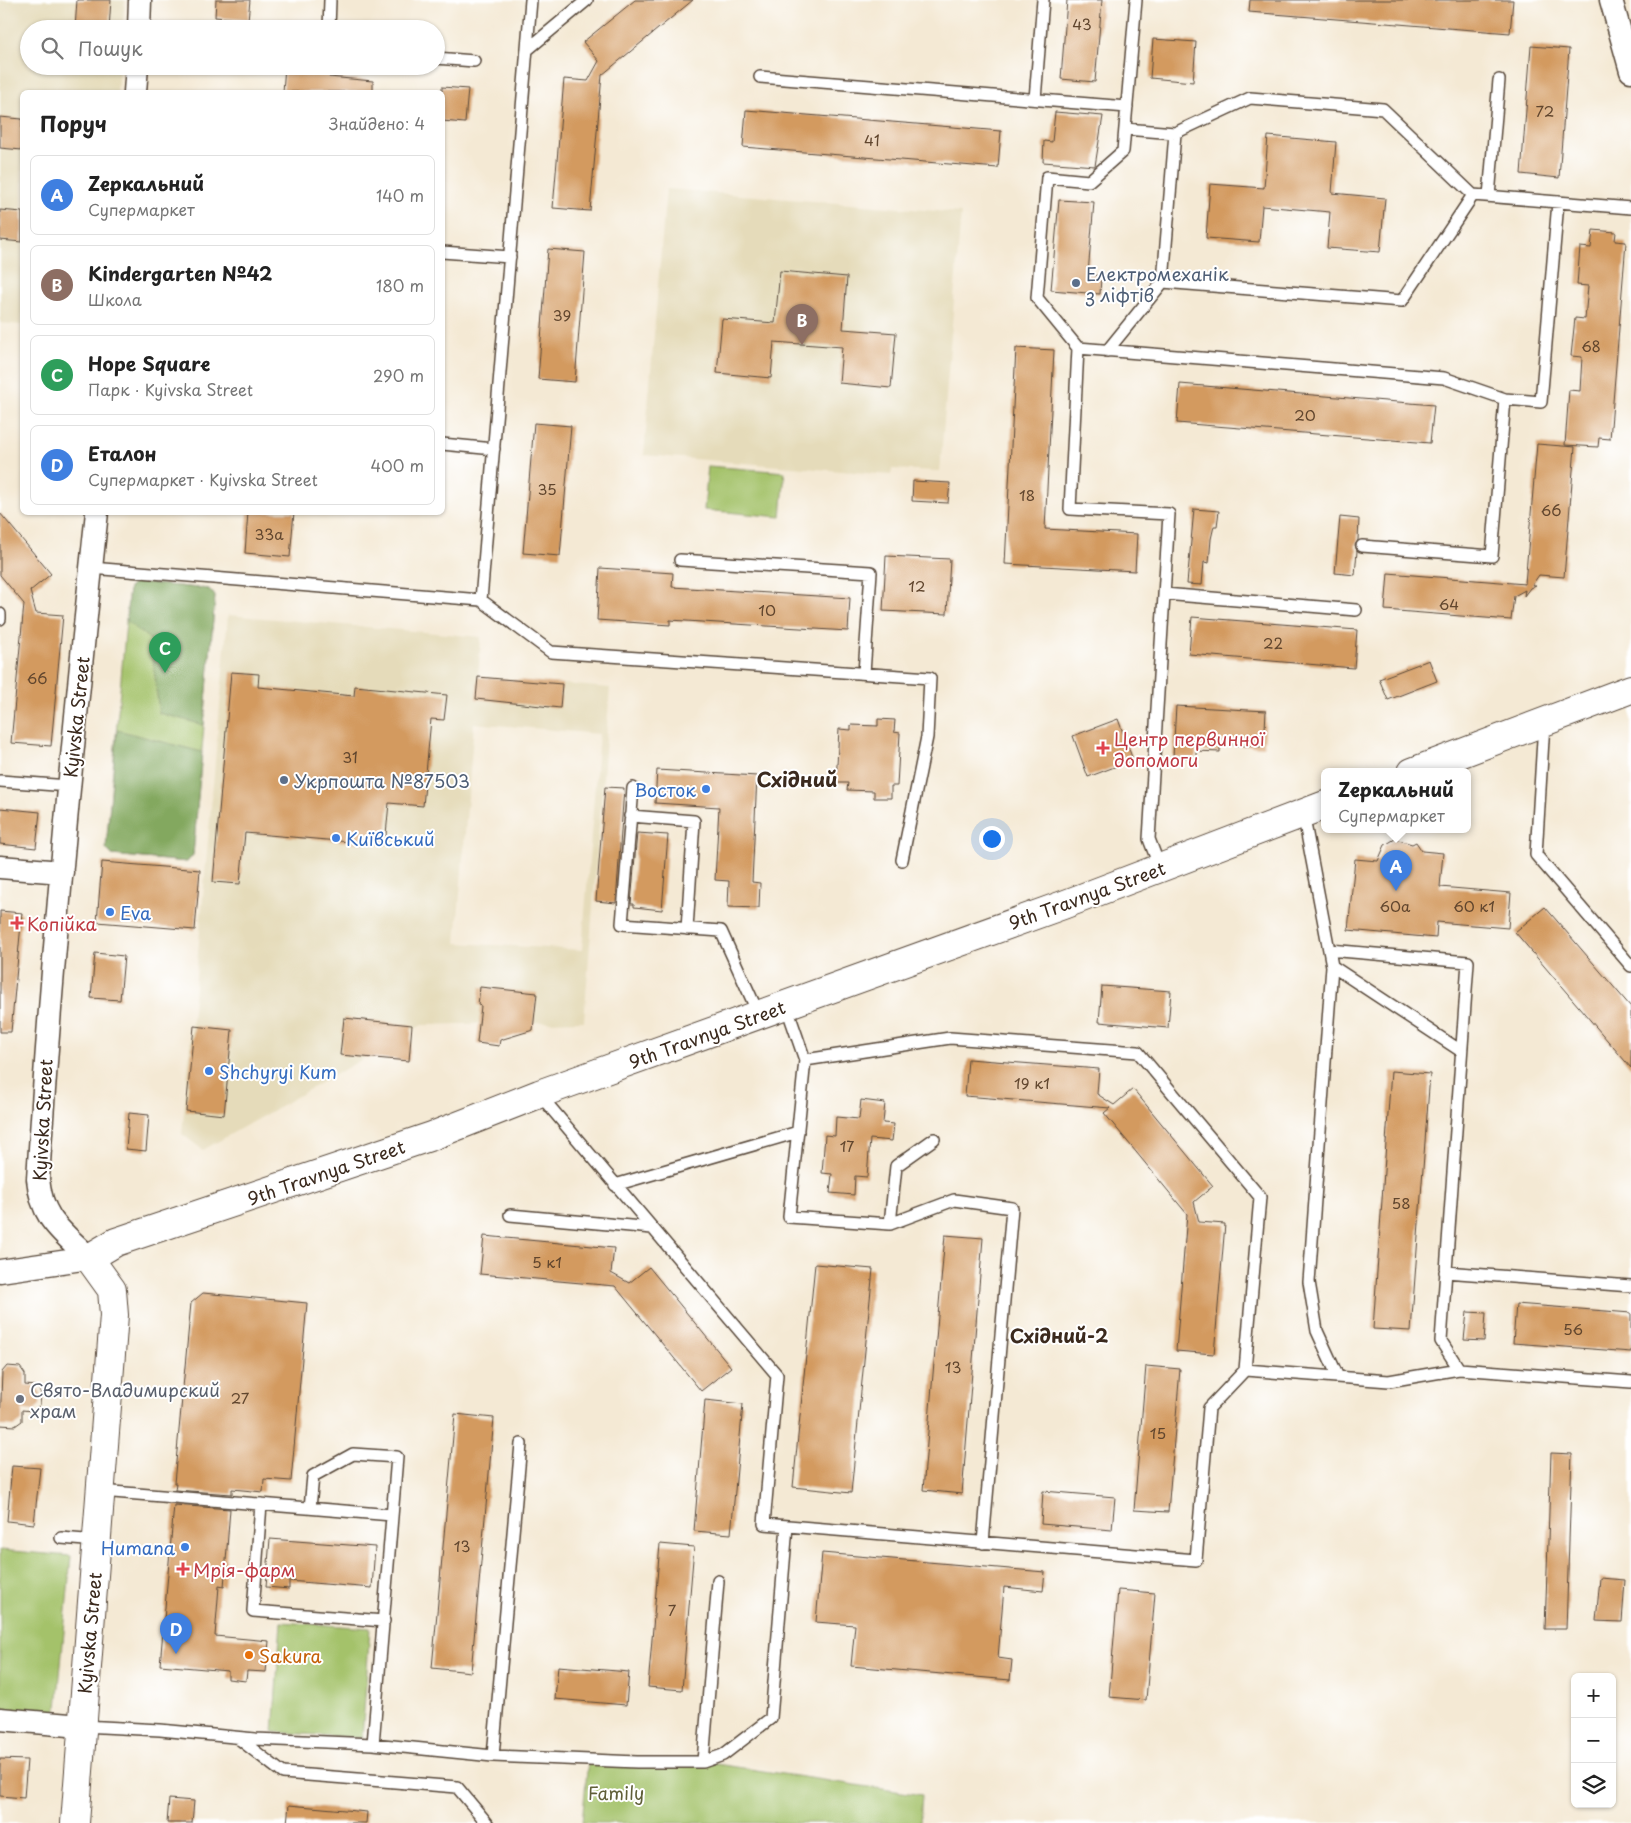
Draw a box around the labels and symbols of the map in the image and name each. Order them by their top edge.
house number: 43 [1072,12,1092,35]
house number: 72 [1536,99,1554,122]
house number: 41 [864,128,880,151]
place label: Електромеханік з ліфтів [1085,260,1229,308]
marker: Електромеханік з ліфтів [1070,277,1082,289]
house number: 39 [553,303,571,326]
pin: B [786,304,818,345]
house number: 68 [1581,334,1601,357]
house number: 20 [1294,403,1316,426]
house number: 35 [537,477,557,500]
house number: 18 [1019,483,1035,506]
house number: 66 [1541,498,1561,521]
house number: 33а [254,522,284,545]
house number: 12 [908,574,926,597]
house number: 64 [1439,592,1459,615]
house number: 10 [758,598,776,621]
house number: 22 [1263,631,1283,654]
pin: C [149,632,181,673]
street label: Kyivska Street [56,655,96,779]
house number: 66 [27,666,47,689]
place label: Центр первинної допомоги [1114,725,1266,773]
marker: Центр первинної допомоги [1096,741,1110,755]
house number: 31 [342,745,358,768]
district label: Східний [756,764,838,794]
place label: Укрпошта №87503 [294,767,470,794]
marker: Укрпошта №87503 [278,774,290,786]
place label: Восток [634,776,696,803]
marker: Восток [700,783,712,795]
place label: Київський [346,825,435,852]
your location [979,826,1005,852]
marker: Київський [330,832,342,844]
pin: A [1380,850,1412,891]
street label: 9th Travnya Street [1005,854,1169,936]
house number: 60а [1380,894,1411,917]
house number: 60 к1 [1453,894,1495,917]
place label: Eva [120,899,151,926]
marker: Eva [104,906,116,918]
place label: Копійка [27,910,97,937]
marker: Копійка [11,917,23,929]
street label: 9th Travnya Street [625,993,789,1075]
street label: Kyivska Street [25,1058,59,1182]
place label: Shchyryi Kum [219,1058,337,1085]
marker: Shchyryi Kum [203,1065,215,1077]
house number: 19 к1 [1014,1071,1050,1094]
street label: 9th Travnya Street [244,1132,408,1212]
house number: 17 [840,1134,854,1157]
house number: 58 [1391,1191,1411,1214]
house number: 5 к1 [532,1250,562,1273]
house number: 56 [1563,1317,1583,1340]
district label: Східний-2 [1010,1321,1108,1349]
house number: 13 [945,1355,961,1378]
place label: Свято-Владимирский храм [30,1376,220,1424]
house number: 27 [231,1386,250,1409]
marker: Свято-Владимирский храм [14,1393,26,1405]
house number: 15 [1150,1421,1166,1444]
place label: Humana [101,1534,176,1561]
house number: 13 [454,1534,470,1557]
marker: Humana [179,1541,191,1553]
place label: Мрія-фарм [193,1556,295,1583]
marker: Мрія-фарм [177,1563,189,1575]
street label: Kyivska Street [70,1571,108,1695]
house number: 7 [668,1598,677,1621]
pin: D [160,1613,192,1654]
place label: Sakura [259,1642,322,1669]
marker: Sakura [243,1649,255,1661]
park label: Family [588,1779,644,1806]

